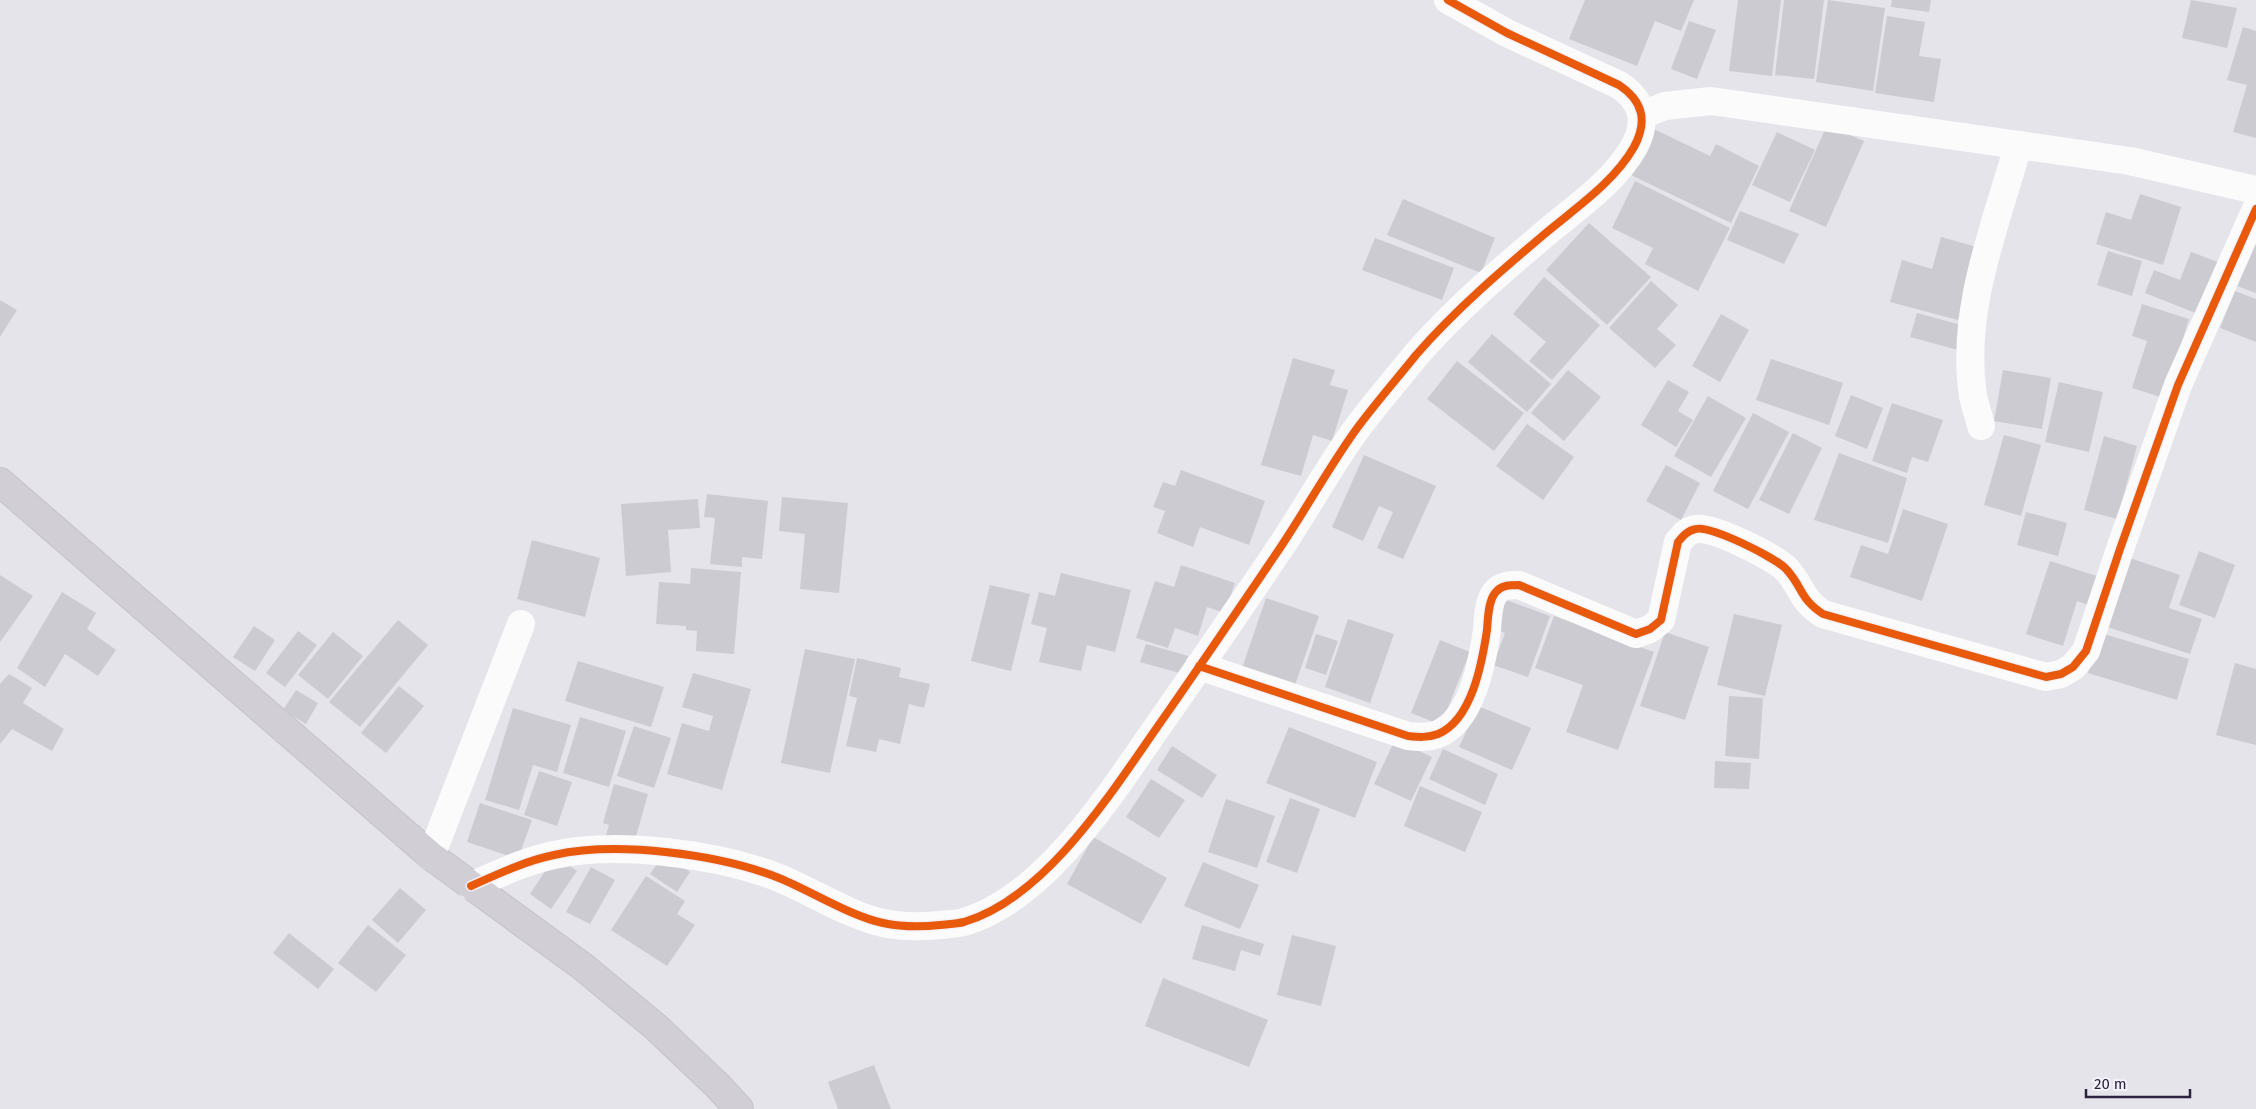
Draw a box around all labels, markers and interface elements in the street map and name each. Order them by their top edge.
scale bar [2086,1066,2190,1098]
text: 20 m [2094,1075,2127,1093]

